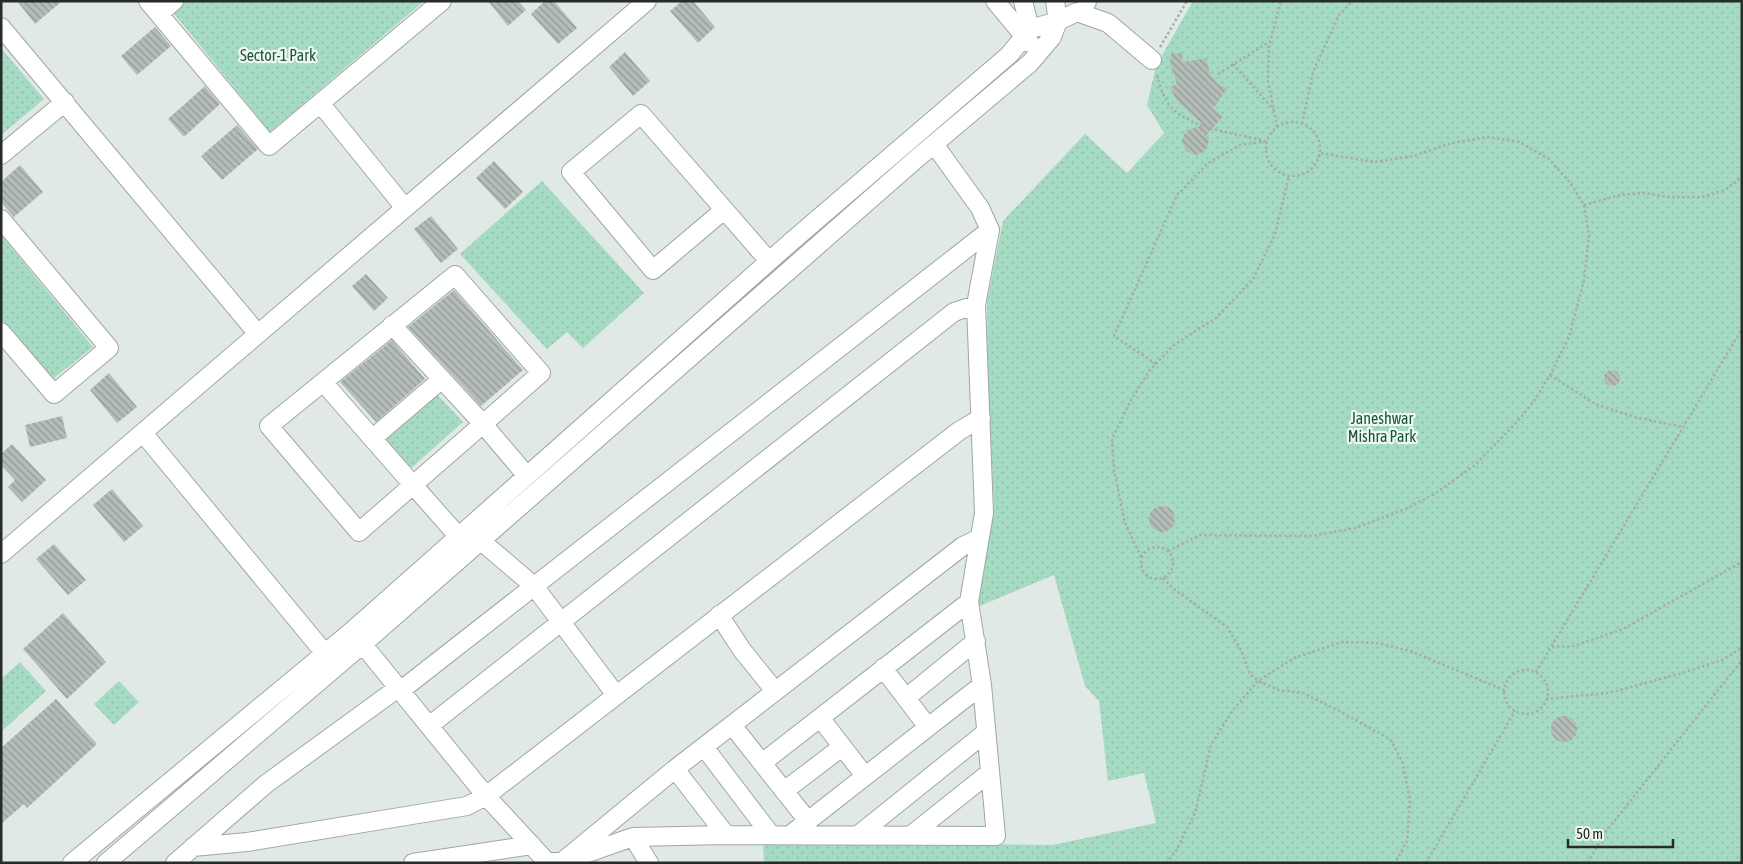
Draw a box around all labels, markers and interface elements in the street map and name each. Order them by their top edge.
park label: Sector-1 Park [240,46,316,64]
park label: Janeshwar Mishra Park [1348,409,1416,445]
scale bar [1568,816,1673,848]
text: 50 m [1576,825,1603,842]

